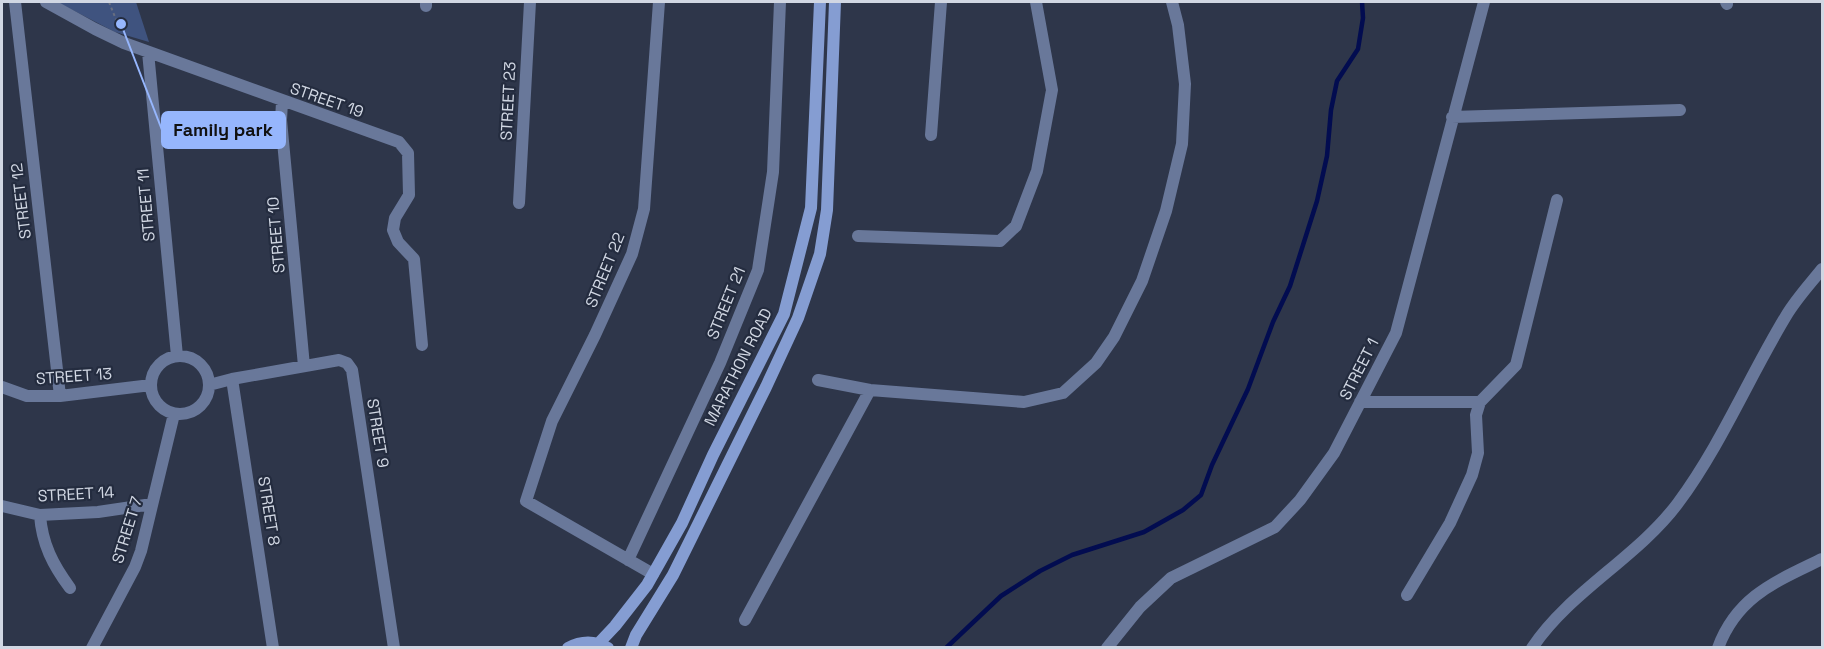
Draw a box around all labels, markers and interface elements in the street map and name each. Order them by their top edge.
street label: STREET 23 [495,61,521,141]
street label: STREET 19 [287,78,367,122]
callout: Family park [162,112,285,148]
text: Family park [173,118,273,141]
street label: STREET 12 [6,162,36,240]
street label: STREET 11 [132,168,160,242]
street label: STREET 10 [262,196,290,274]
street label: STREET 22 [580,229,630,311]
street label: STREET 21 [702,264,750,342]
street label: MARATHON ROAD [699,305,777,429]
street label: STREET 1 [1335,335,1383,403]
street label: STREET 13 [35,363,113,389]
street label: STREET 9 [362,397,394,469]
street label: STREET 8 [253,475,285,547]
street label: STREET 14 [37,482,115,506]
street label: STREET 7 [107,494,147,566]

